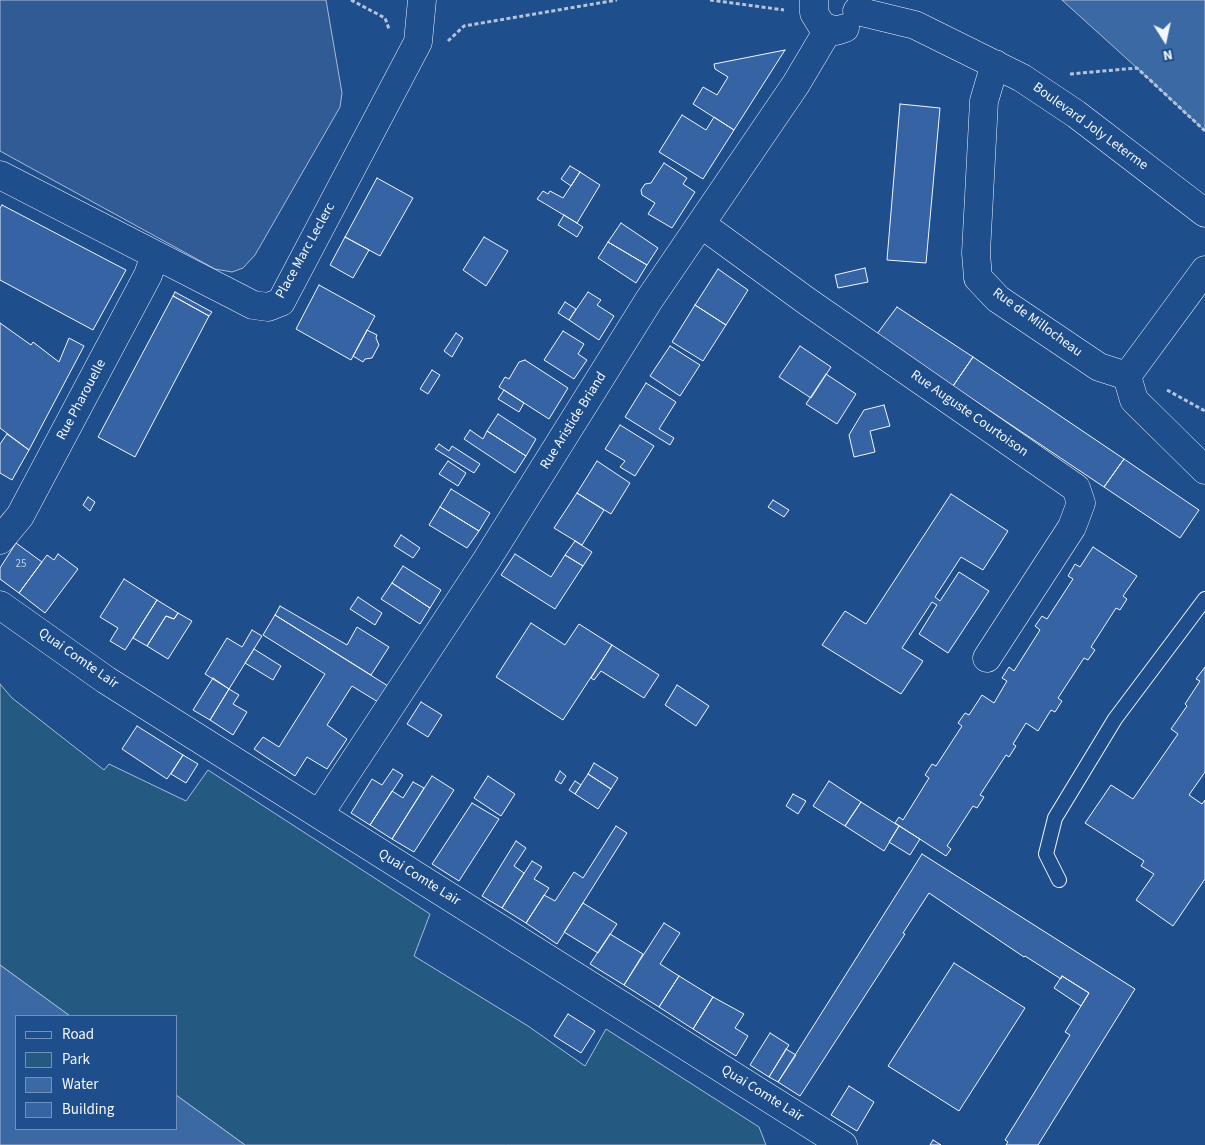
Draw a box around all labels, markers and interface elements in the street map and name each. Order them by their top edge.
north arrow [1140,15,1190,65]
text: N [1161,44,1174,65]
street label: Boulevard Joly Leterme [1029,80,1151,174]
street label: Place Marc Leclerc [273,200,339,302]
street label: Rue de Millocheau [989,285,1085,361]
street label: Rue Pharouelle [54,357,110,443]
street label: Rue Auguste Courtoison [907,367,1031,461]
street label: Rue Aristide Briand [537,369,611,473]
house number: 25 [16,558,26,572]
street label: Quai Comte Lair [35,625,121,693]
street label: Quai Comte Lair [375,846,463,910]
legend [15,1015,178,1130]
text: Road [62,1024,94,1045]
text: Park [62,1049,90,1070]
street label: Quai Comte Lair [718,1062,806,1126]
text: Water [62,1074,98,1095]
text: Building [62,1099,114,1120]

